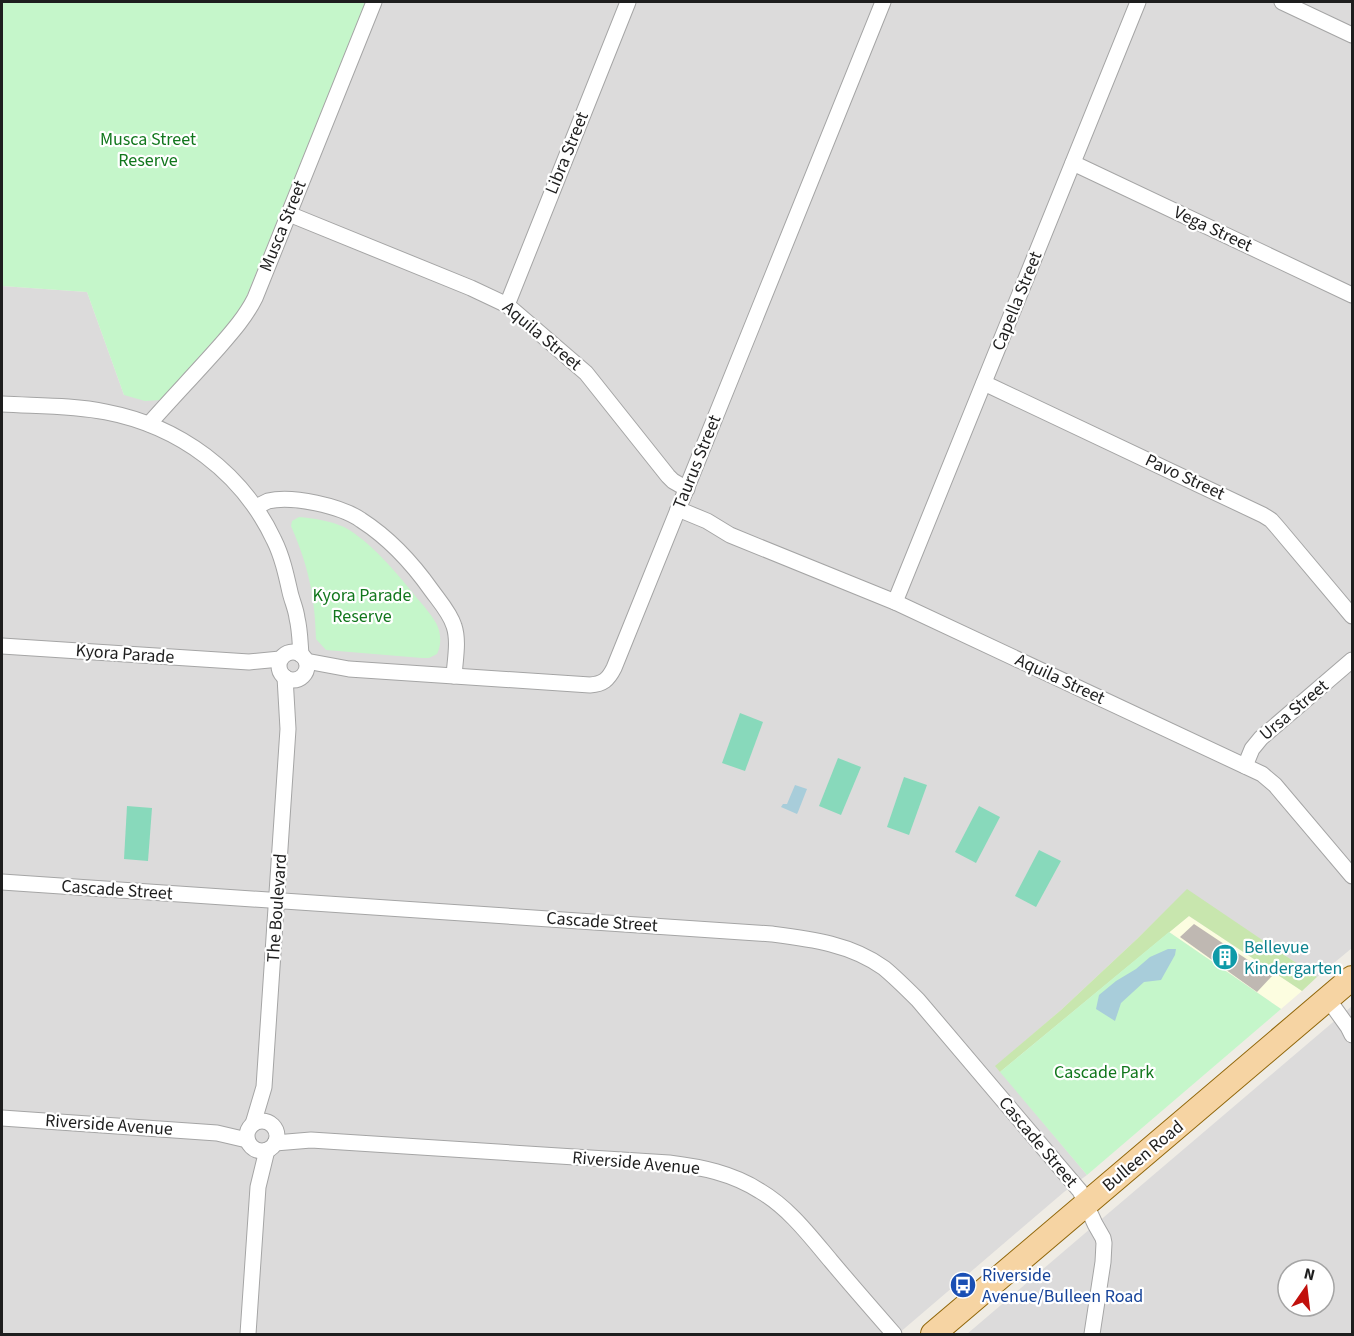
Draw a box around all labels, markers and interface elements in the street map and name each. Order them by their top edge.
street label: Libra Street [539,108,595,198]
park label: Musca Street Reserve [100,127,196,173]
street label: Musca Street [253,177,313,275]
street label: Vega Street [1170,200,1256,258]
street label: Capella Street [986,248,1048,354]
street label: Aquila Street [497,295,587,377]
street label: Taurus Street [667,411,727,513]
street label: Pavo Street [1141,448,1229,506]
park label: Kyora Parade Reserve [313,583,412,629]
street label: Kyora Parade [75,638,175,670]
street label: Aquila Street [1011,647,1109,711]
street label: Ursa Street [1254,674,1334,746]
street label: The Boulevard [261,853,293,963]
street label: Cascade Street [60,874,174,906]
street label: Cascade Street [545,906,659,938]
place label: Bellevue Kindergarten [1244,935,1342,981]
building icon: Bellevue Kindergarten [1210,942,1240,972]
park label: Cascade Park [1054,1060,1154,1085]
street label: Cascade Street [993,1091,1083,1193]
street label: Riverside Avenue [44,1108,174,1142]
street label: Bulleen Road [1097,1114,1189,1198]
street label: Riverside Avenue [571,1145,701,1181]
north arrow [1276,1258,1336,1318]
text: N [1302,1262,1317,1286]
place label: Riverside Avenue/Bulleen Road [982,1263,1143,1309]
bus stop icon: Riverside Avenue/Bulleen Road [948,1270,978,1300]

